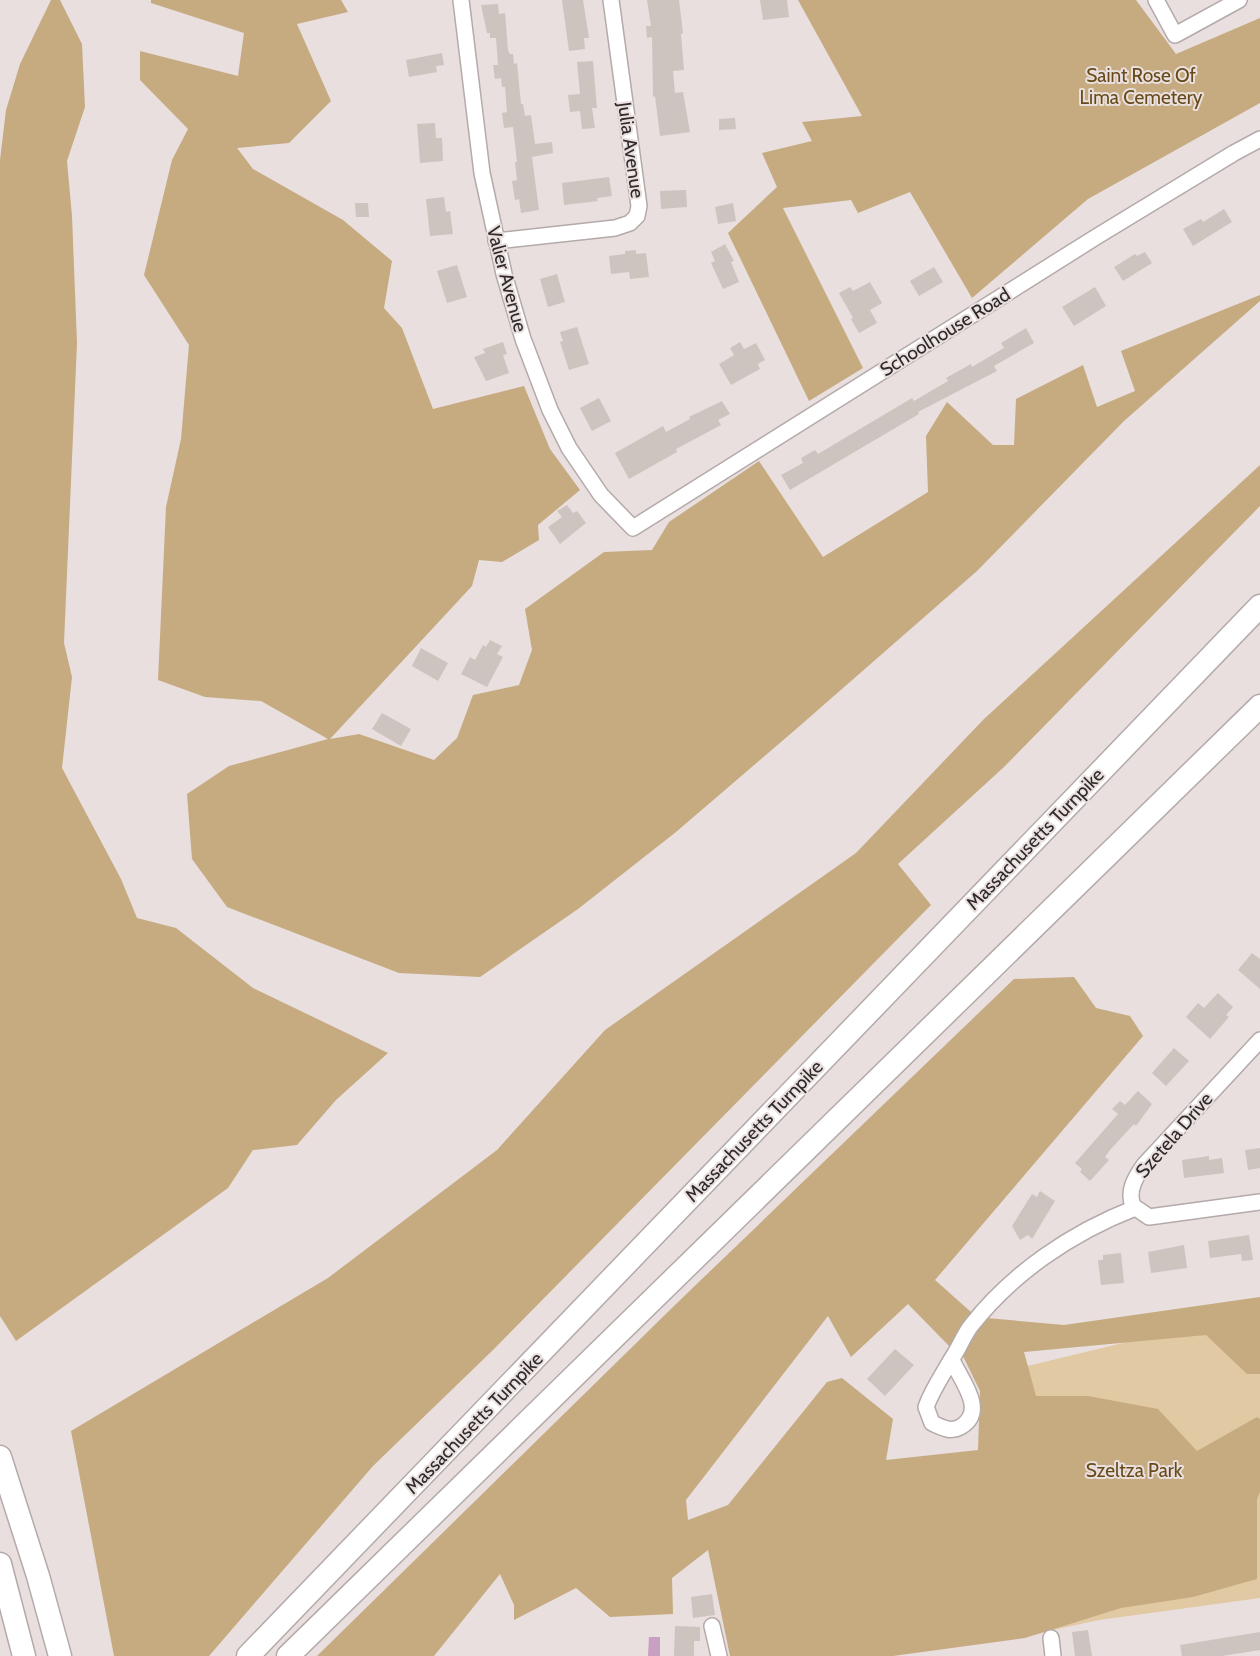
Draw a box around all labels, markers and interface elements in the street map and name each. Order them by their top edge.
park label: Saint Rose Of Lima Cemetery [1080,64,1203,109]
street label: Julia Avenue [613,100,649,200]
street label: Valier Avenue [482,224,532,335]
street label: Schoolhouse Road [876,283,1014,381]
street label: Massachusetts Turnpike [961,763,1109,915]
street label: Massachusetts Turnpike [680,1055,828,1207]
street label: Szetela Drive [1131,1087,1218,1183]
street label: Massachusetts Turnpike [400,1347,548,1499]
park label: Szeltza Park [1086,1459,1183,1482]

